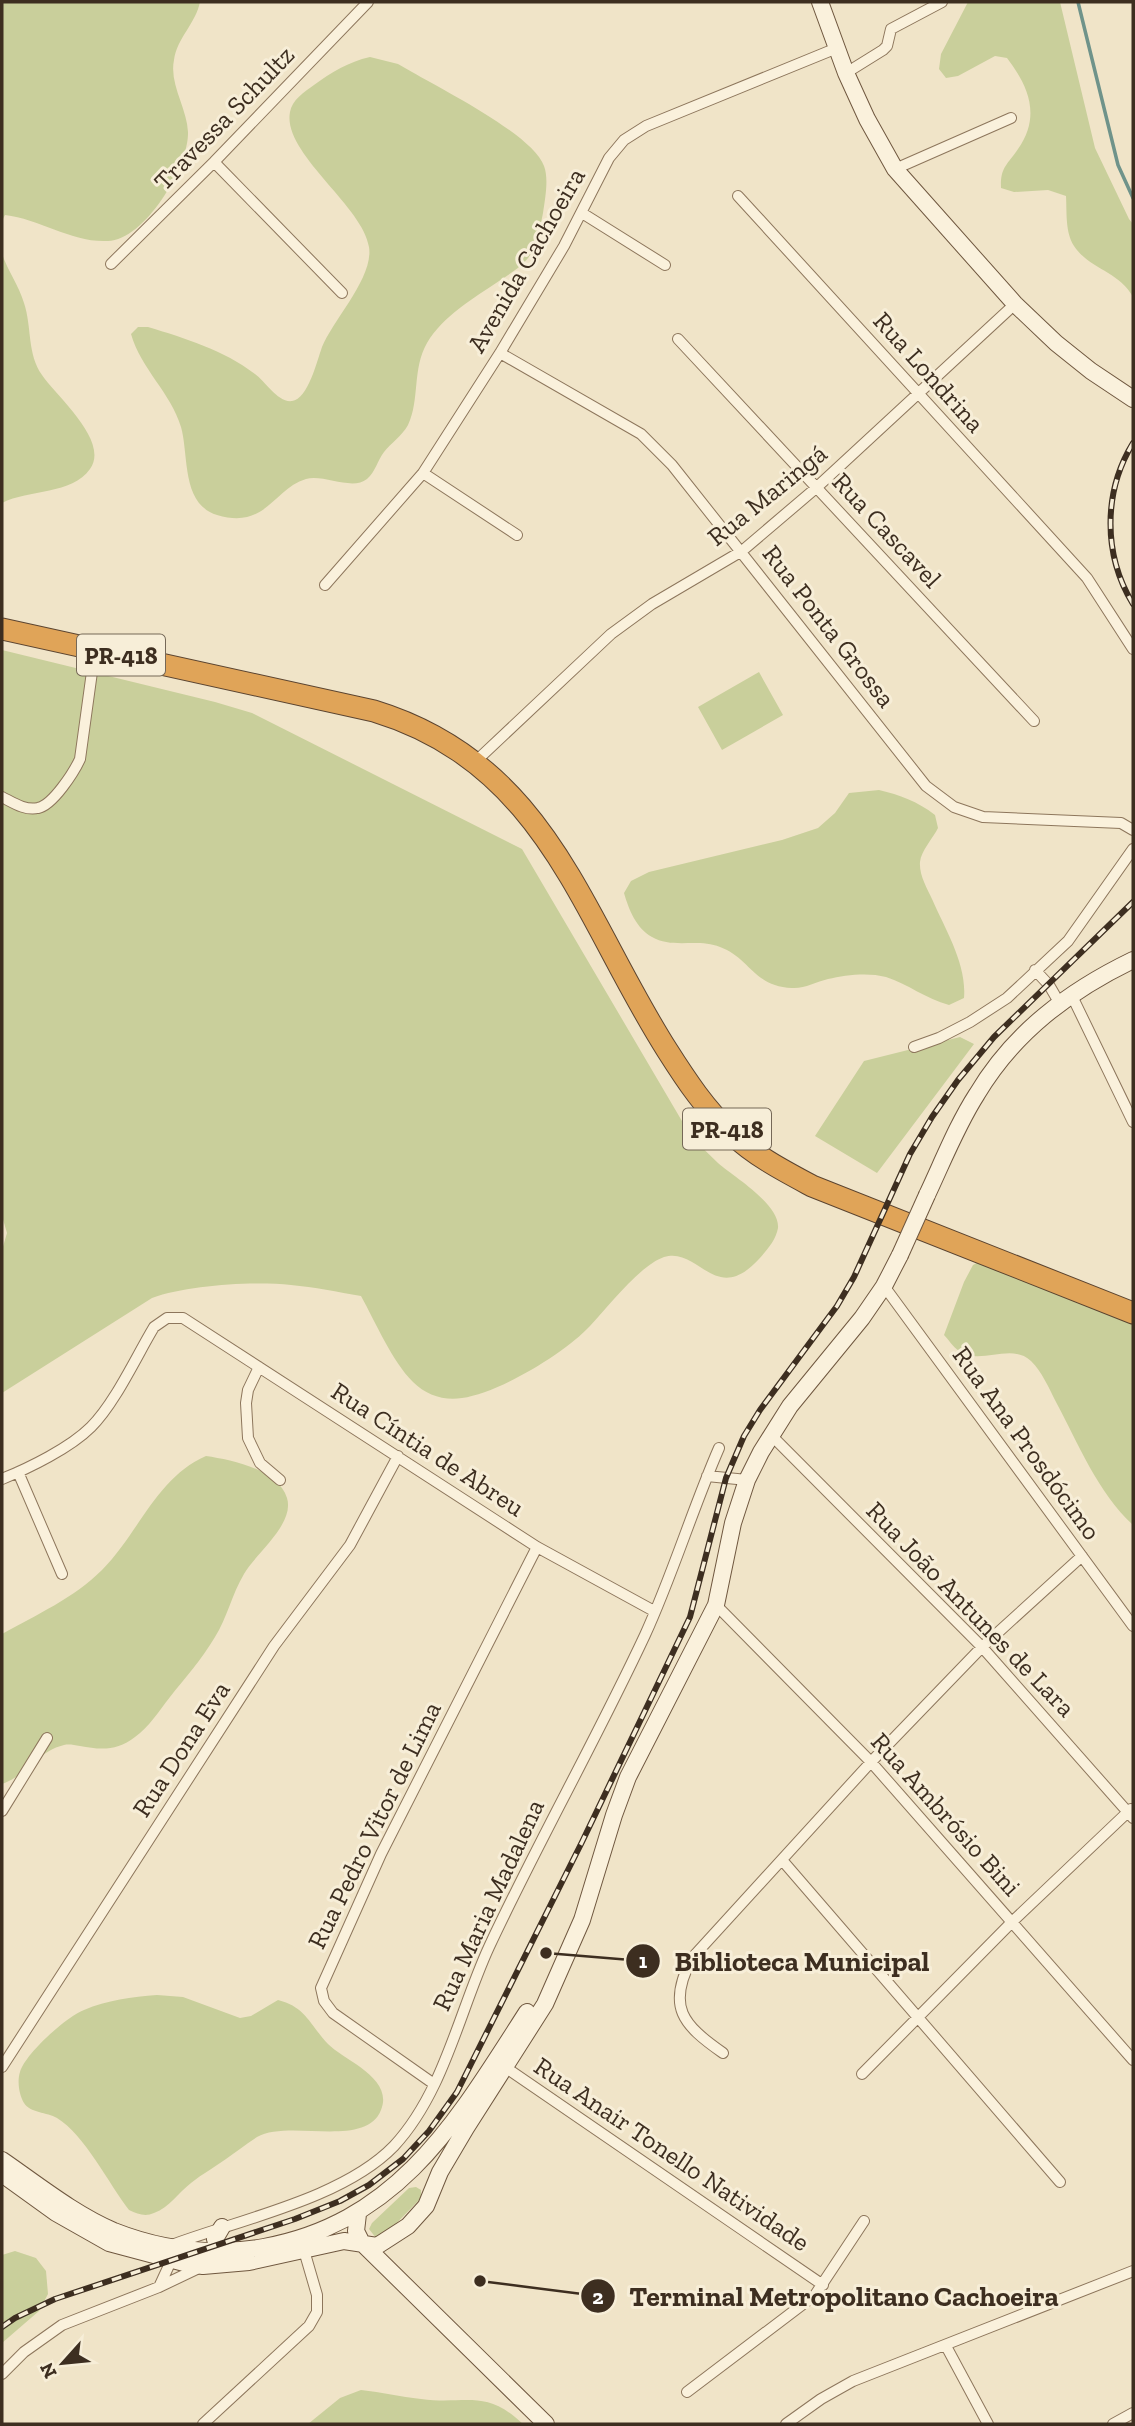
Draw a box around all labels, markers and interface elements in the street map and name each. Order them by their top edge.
street label: Travessa Schultz [147,39,301,197]
street label: Avenida Cachoeira [460,162,592,358]
street label: Rua Londrina [866,305,992,439]
street label: Rua Maringá [701,437,833,553]
street label: Rua Cascavel [826,466,948,594]
street label: Rua Ponta Grossa [756,538,903,714]
road number: PR-418 [77,634,165,676]
road number: PR-418 [683,1108,771,1149]
street label: Rua Ana Prosdócimo [946,1340,1108,1546]
street label: Rua Cíntia de Abreu [326,1375,531,1524]
street label: Rua João Antunes de Lara [860,1495,1083,1724]
street label: Rua Dona Eva [125,1675,237,1823]
street label: Rua Pedro Vitor de Lima [300,1696,448,1954]
street label: Rua Ambrósio Bini [864,1726,1028,1902]
street label: Rua Maria Madalena [425,1794,551,2016]
callout: Biblioteca Municipal [626,1936,944,1985]
text: Biblioteca Municipal [674,1945,930,1978]
text: 1 [639,1948,648,1973]
street label: Rua Anair Tonello Natividade [528,2050,816,2258]
callout: Terminal Metropolitano Cachoeira [580,2272,1073,2321]
text: Terminal Metropolitano Cachoeira [629,2280,1059,2313]
text: 2 [592,2284,604,2309]
north arrow [28,2328,98,2398]
text: N [35,2359,62,2382]

